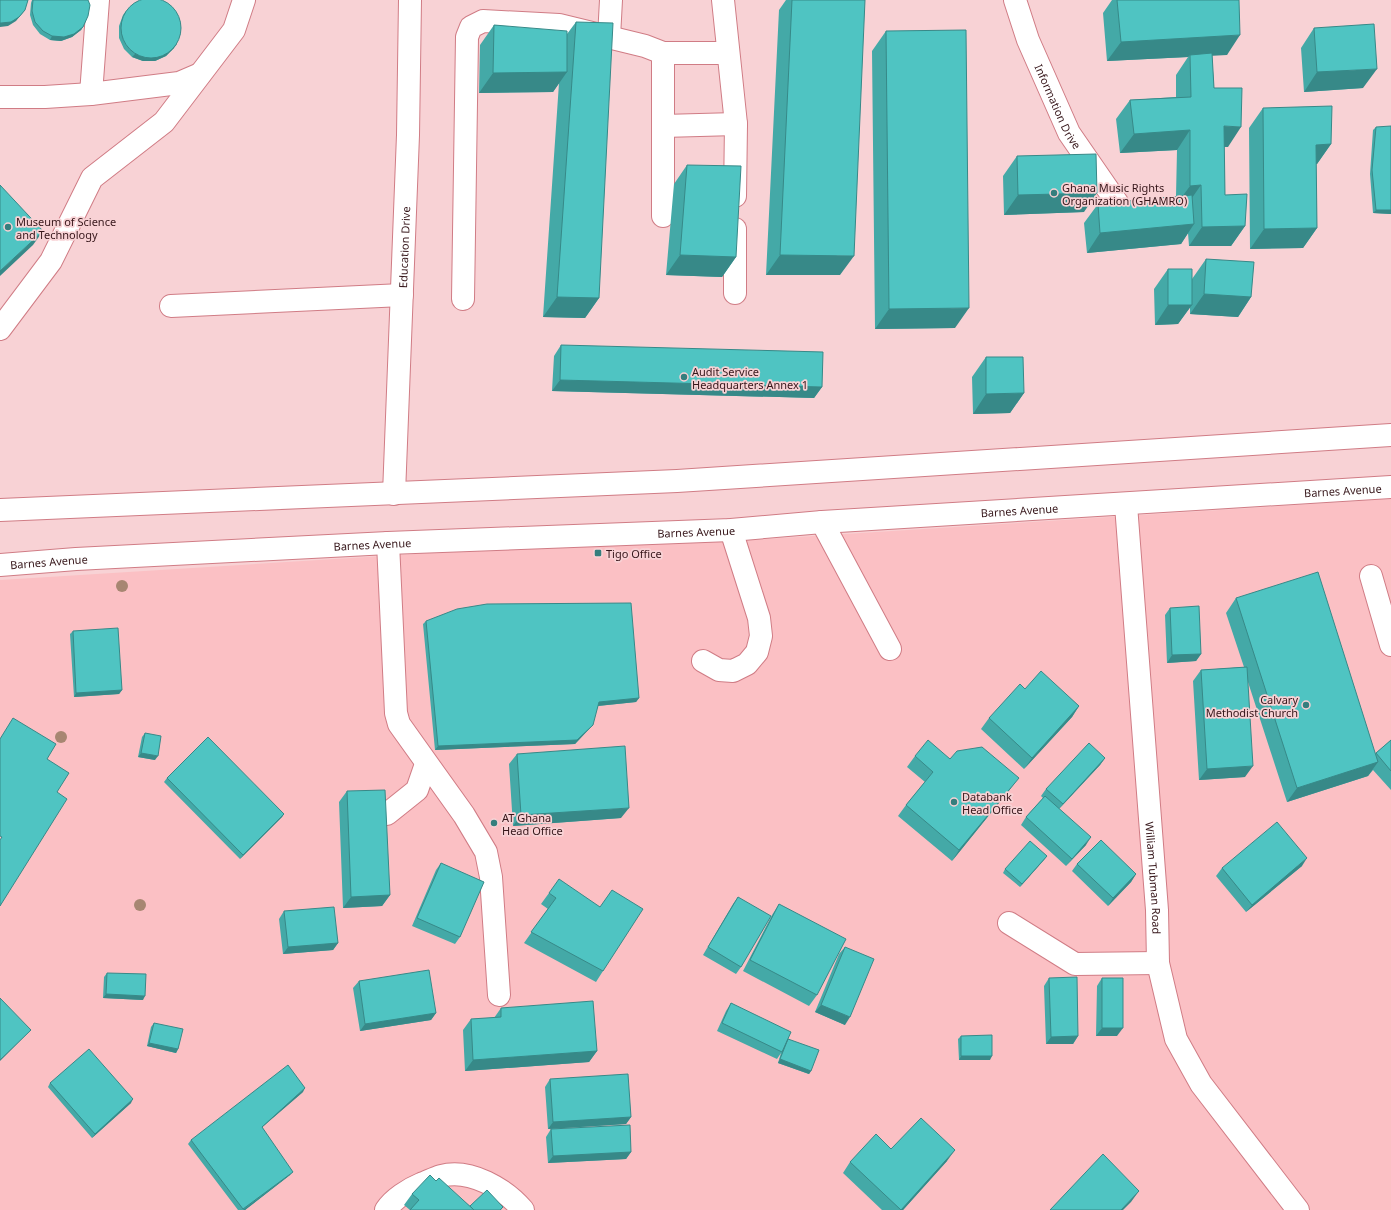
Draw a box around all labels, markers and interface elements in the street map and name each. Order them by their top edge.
street label: Information Drive [1032,61,1085,152]
place label: Ghana Music Rights Organization (GHAMRO) [1062,180,1187,208]
marker: Ghana Music Rights Organization (GHAMRO) [1049,188,1059,198]
street label: Education Drive [395,206,413,288]
place label: Museum of Science and Technology [16,214,116,242]
marker: Museum of Science and Technology [3,222,13,232]
place label: Audit Service Headquarters Annex 1 [692,364,808,392]
marker: Audit Service Headquarters Annex 1 [679,372,689,382]
street label: Barnes Avenue [1304,480,1382,500]
street label: Barnes Avenue [980,500,1059,520]
street label: Barnes Avenue [657,522,736,540]
street label: Barnes Avenue [333,535,411,553]
place label: Tigo Office [606,546,662,561]
marker: Tigo Office [593,548,603,558]
street label: Barnes Avenue [10,551,88,572]
place label: Calvary Methodist Church [1206,692,1298,720]
marker: Calvary Methodist Church [1301,700,1311,710]
place label: Databank Head Office [962,789,1023,817]
marker: Databank Head Office [949,797,959,807]
place label: AT Ghana Head Office [502,810,563,838]
marker: AT Ghana Head Office [489,818,499,828]
street label: William Tubman Road [1143,821,1165,934]

